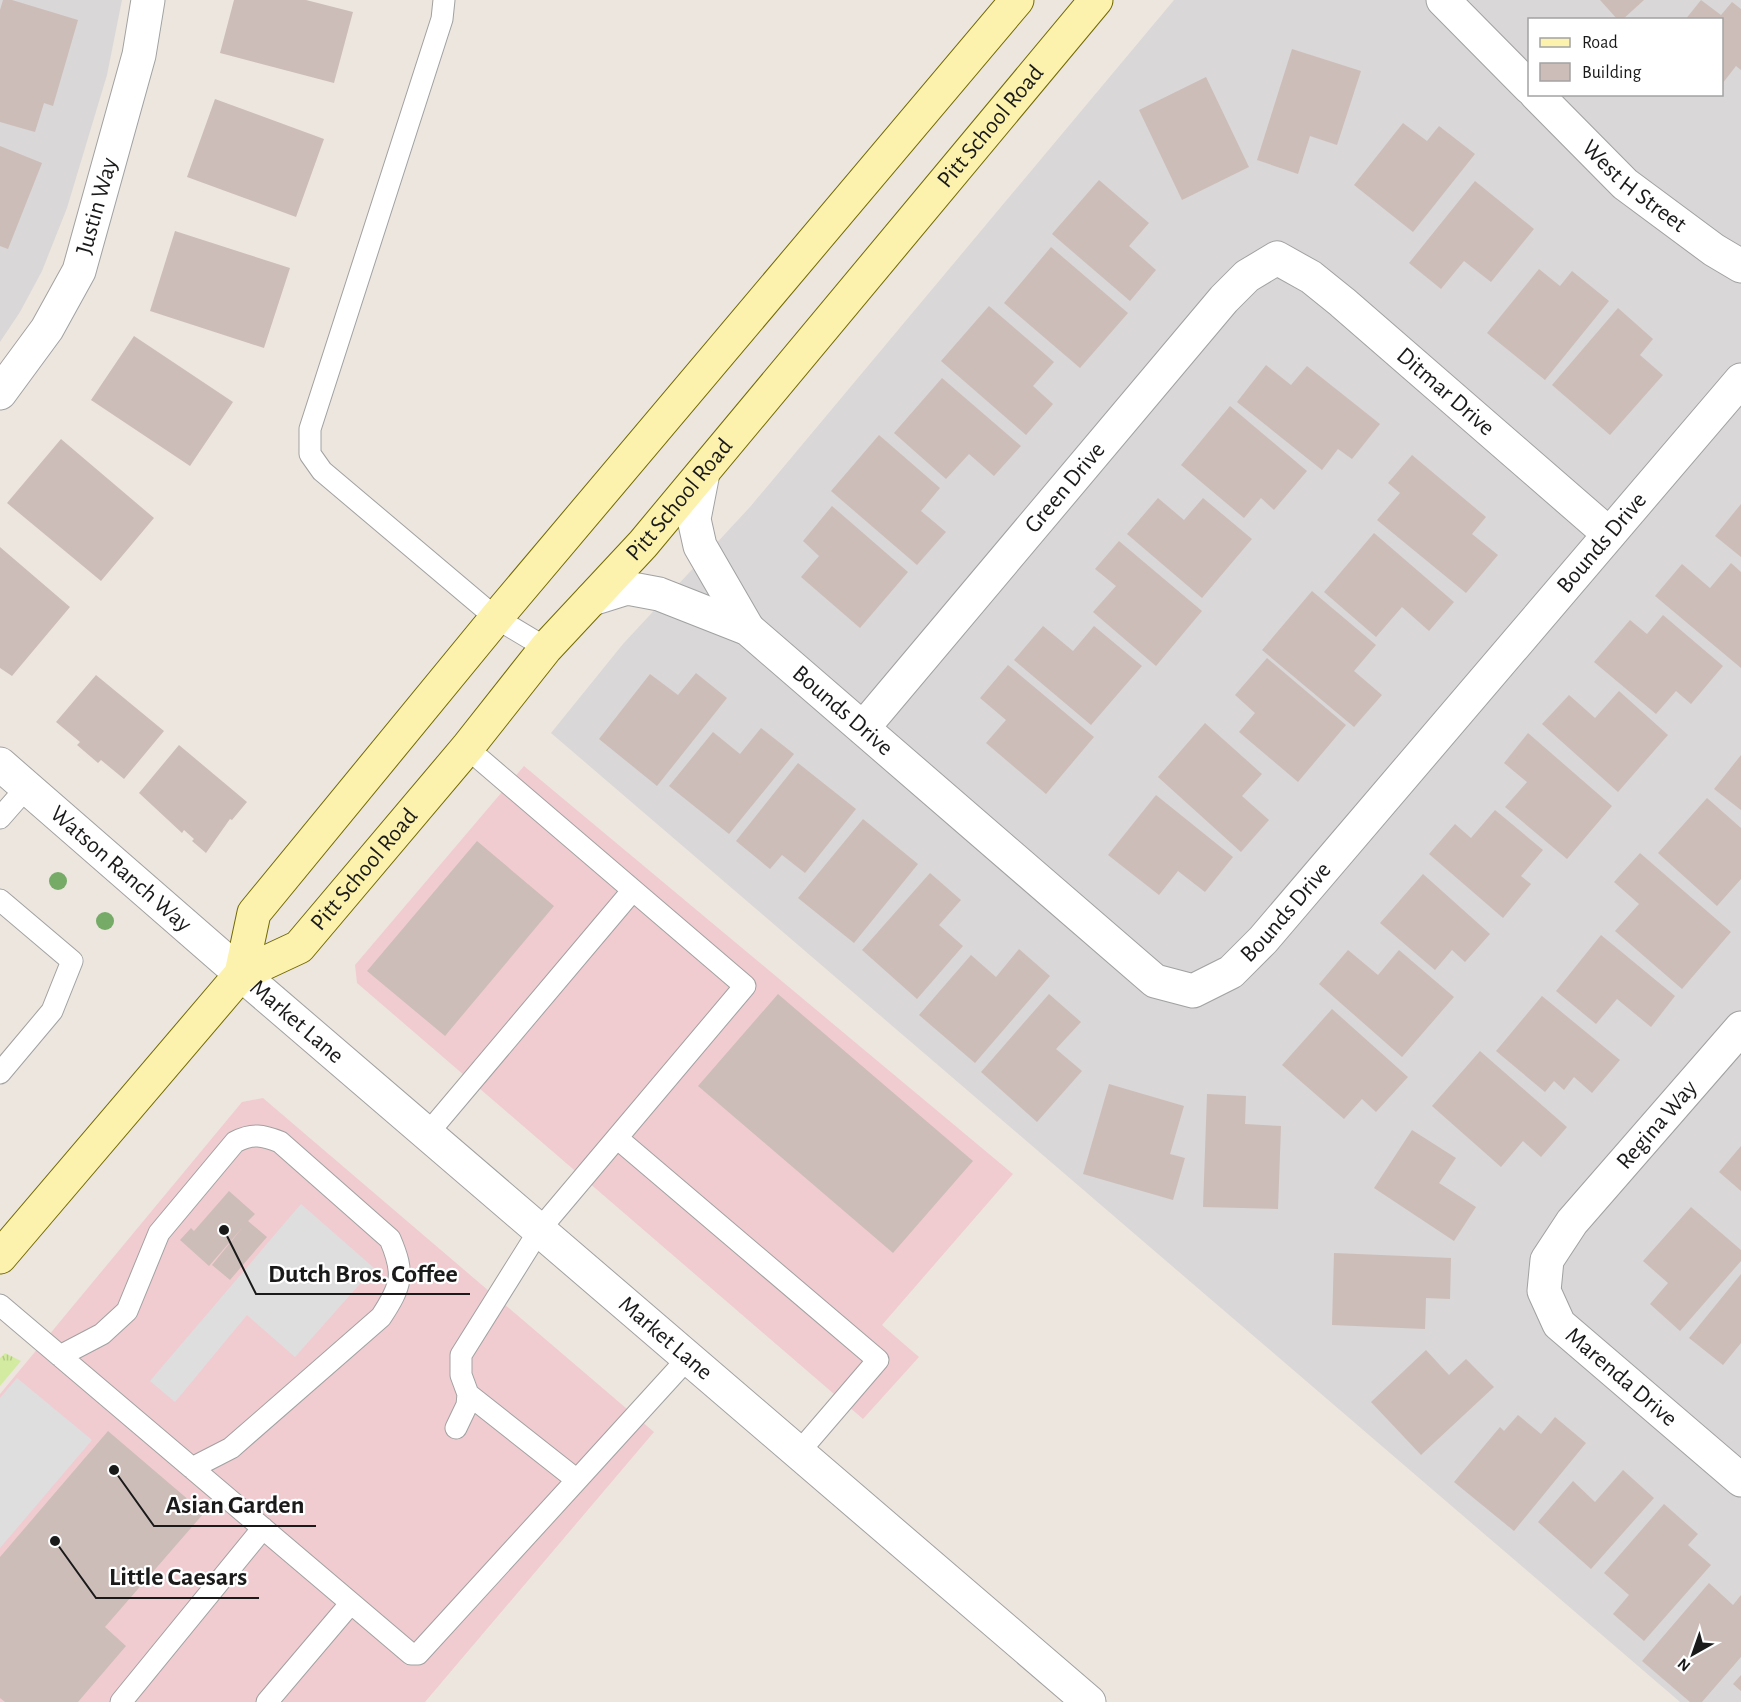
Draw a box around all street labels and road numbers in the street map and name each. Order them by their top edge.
street label: Pitt School Road [933,61,1048,192]
street label: West H Street [1577,136,1691,237]
street label: Justin Way [72,155,122,257]
street label: Ditmar Drive [1392,343,1499,441]
street label: Pitt School Road [622,434,737,566]
street label: Green Drive [1021,438,1110,538]
street label: Bounds Drive [1552,488,1651,598]
street label: Bounds Drive [788,661,897,761]
street label: Watson Ranch Way [45,801,196,937]
street label: Pitt School Road [306,804,422,935]
street label: Bounds Drive [1236,858,1336,967]
street label: Market Lane [245,975,348,1068]
street label: Regina Way [1612,1076,1702,1174]
street label: Market Lane [614,1292,717,1385]
street label: Marenda Drive [1561,1323,1681,1431]

